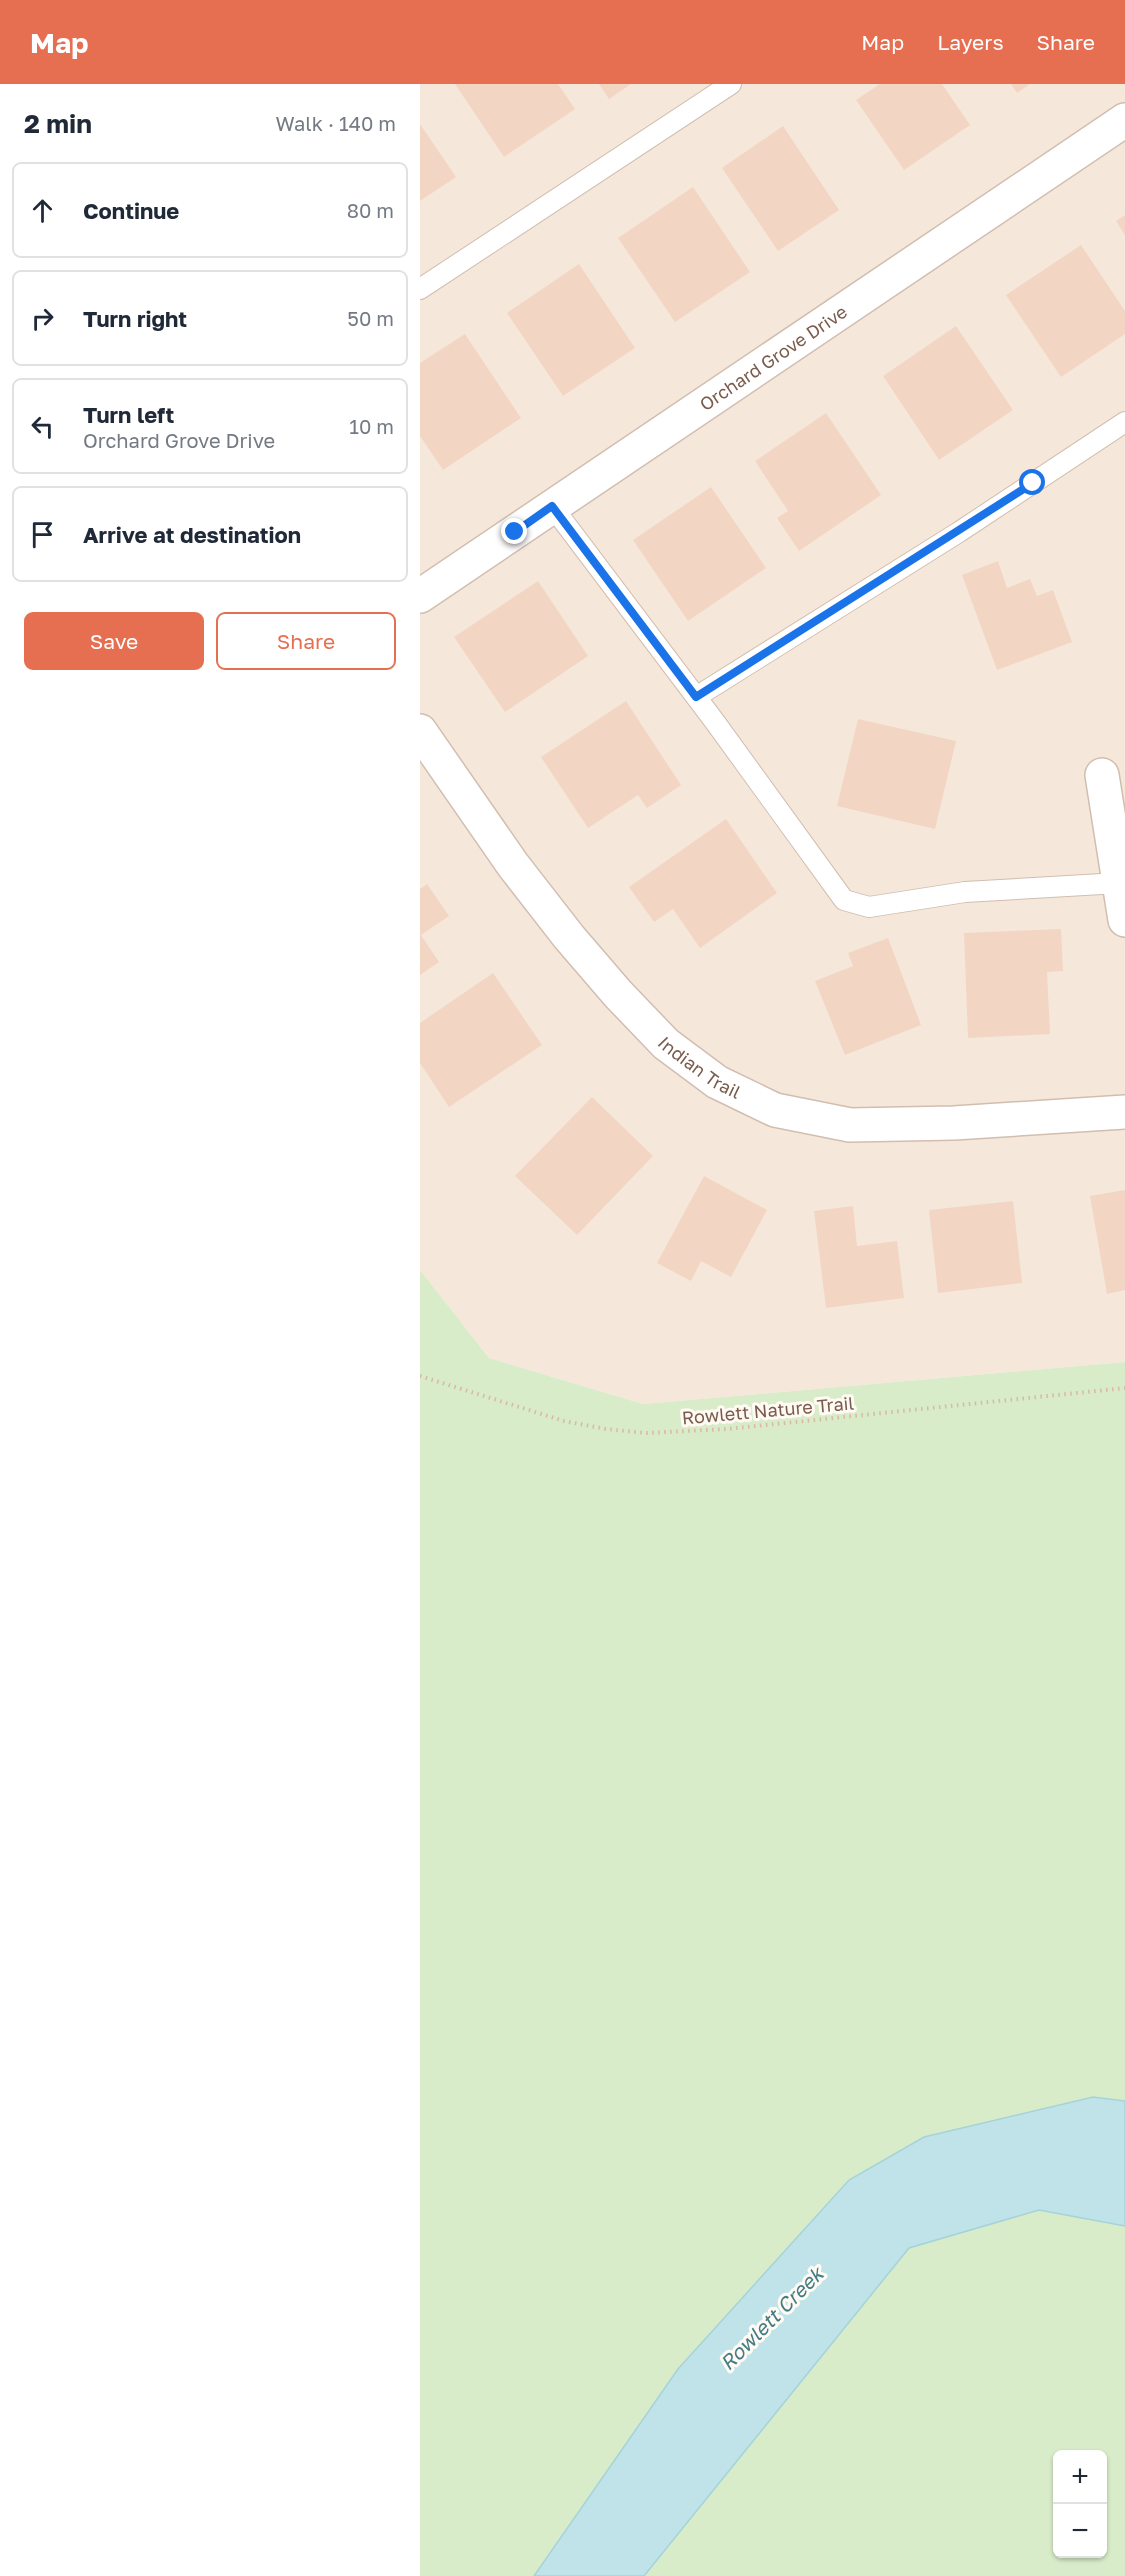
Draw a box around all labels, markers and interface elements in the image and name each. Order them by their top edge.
text: Map [30,26,88,59]
text: Map [861,29,904,55]
text: Layers [937,29,1004,55]
text: Share [1037,29,1095,55]
text: 2 min [24,108,92,139]
text: Walk · 140 m [276,111,396,135]
icon: ahead [26,194,59,227]
text: Continue [83,197,179,224]
text: 80 m [347,198,394,222]
street label: Orchard Grove Drive [695,300,851,415]
icon: right [26,302,59,335]
text: Turn right [83,305,187,332]
text: 50 m [347,306,394,330]
text: Turn left [83,401,174,428]
icon: left [26,410,59,443]
text: 10 m [349,414,394,438]
text: Orchard Grove Drive [83,428,275,452]
route start [1019,469,1045,495]
icon: arrive [26,518,59,551]
route end [501,518,527,544]
text: Arrive at destination [83,521,301,548]
button: Save [24,612,204,670]
button: Share [216,612,396,670]
street label: Indian Trail [654,1032,745,1103]
street label: Rowlett Nature Trail [681,1391,855,1428]
water label: Rowlett Creek [715,2260,829,2374]
map controls [1053,2450,1107,2558]
button: + [1053,2450,1107,2504]
button: − [1053,2504,1107,2558]

